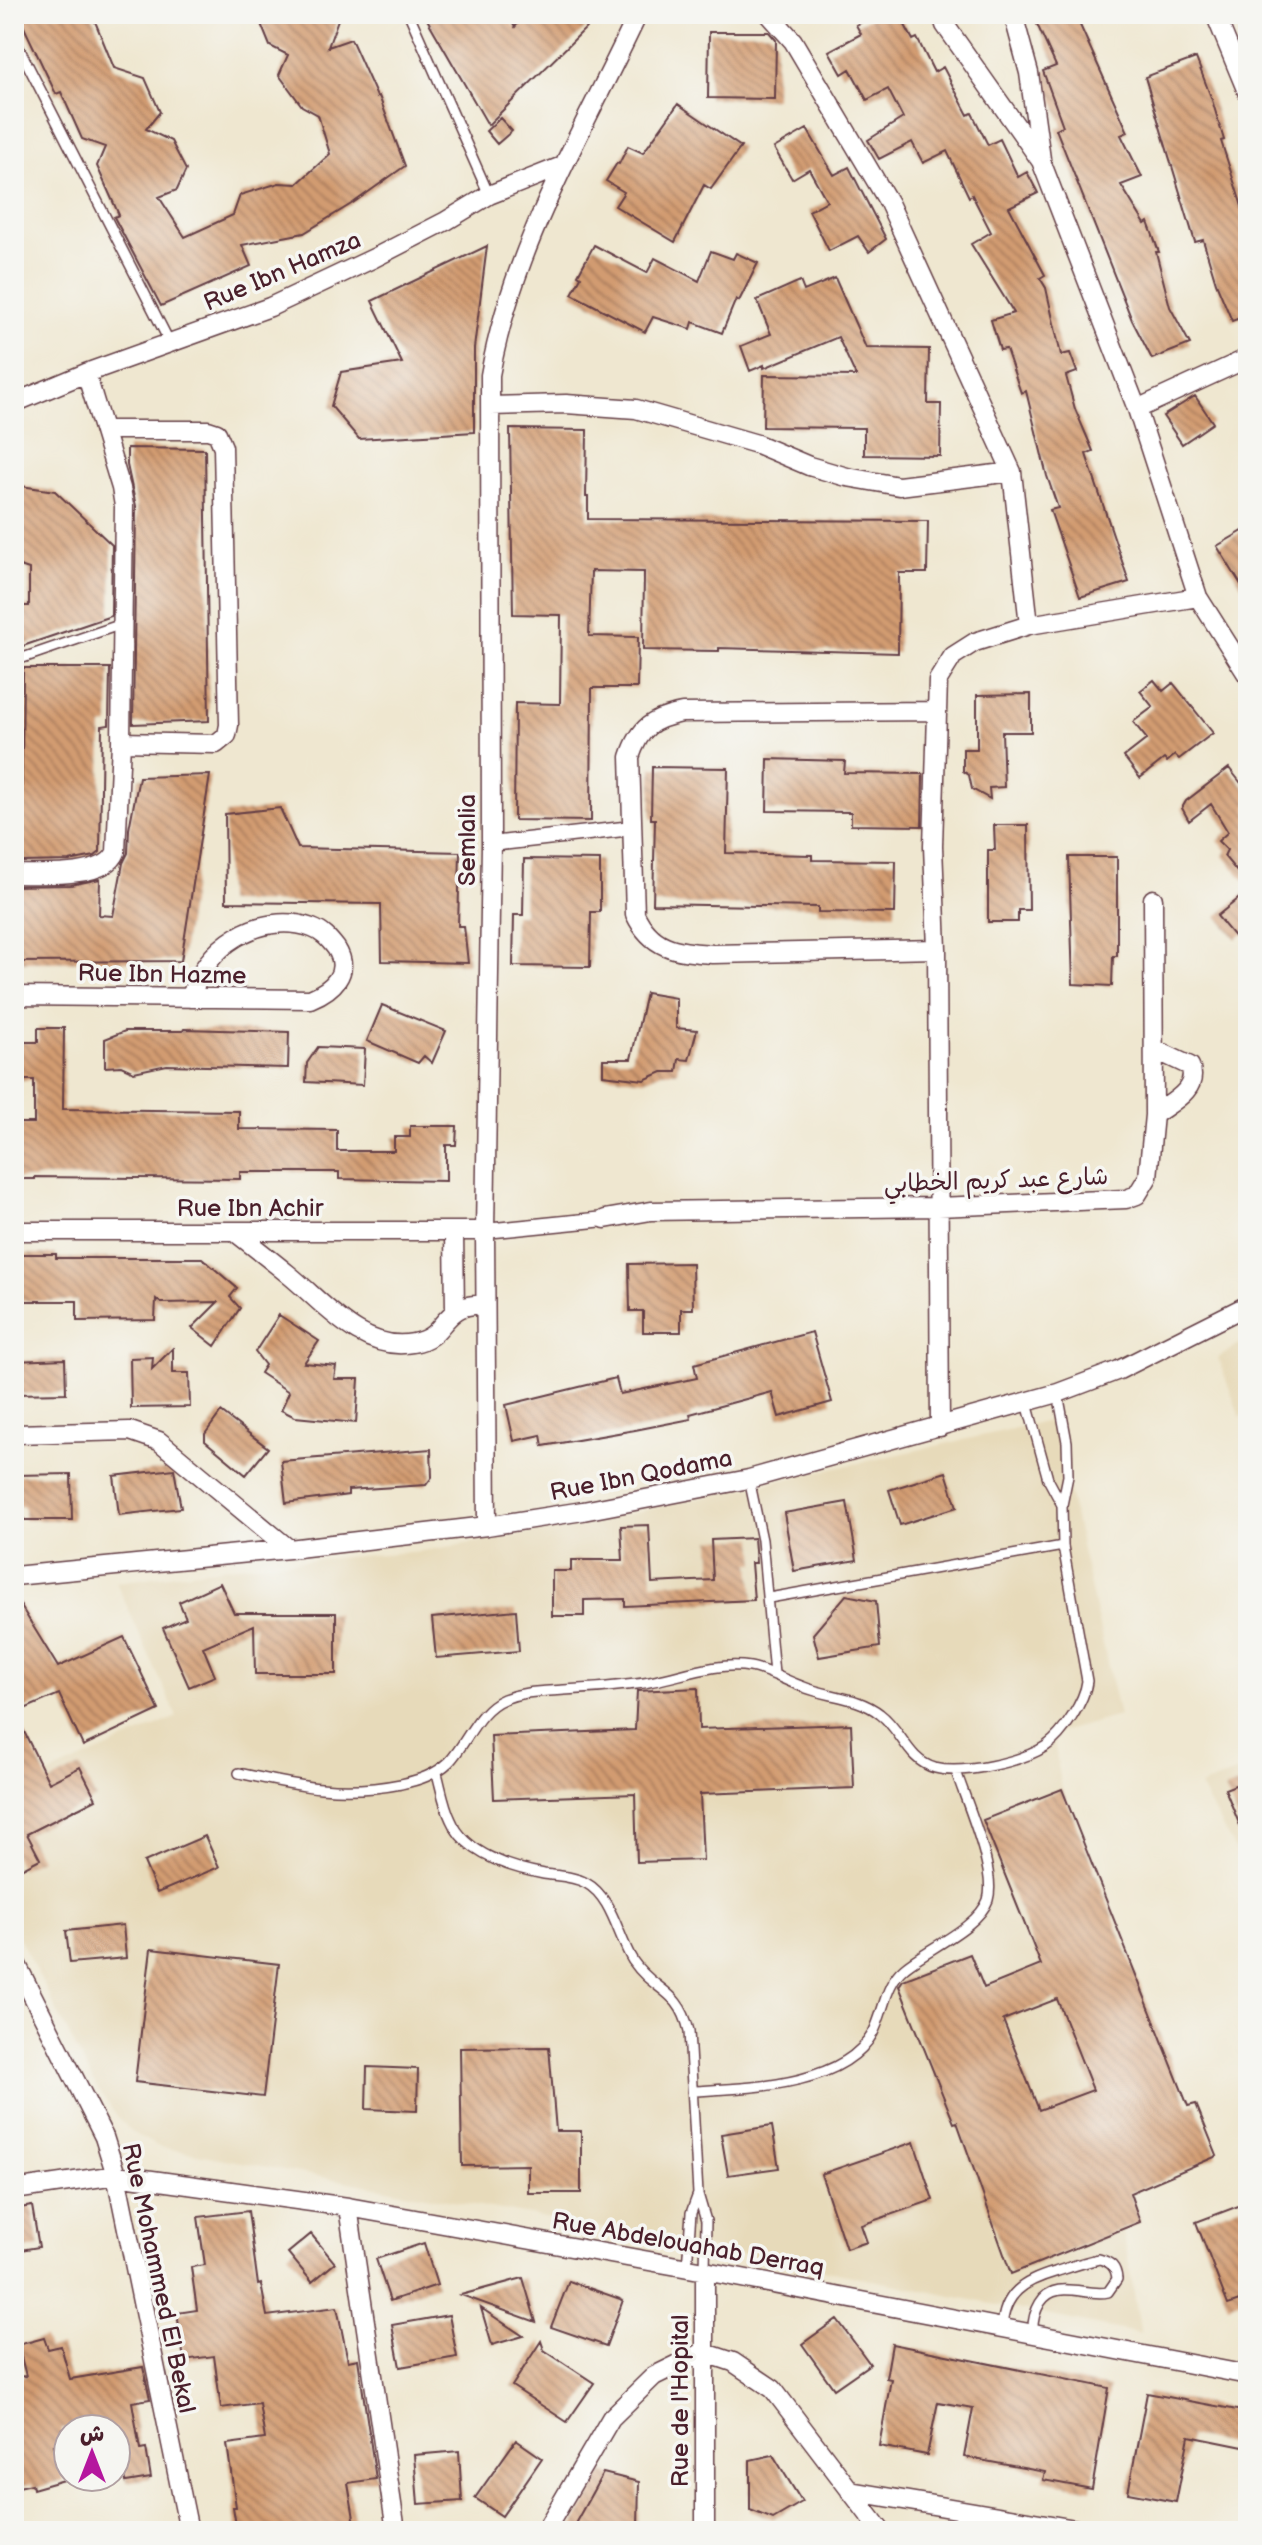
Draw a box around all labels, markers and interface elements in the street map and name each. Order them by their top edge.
street label: Rue Ibn Hamza [199,225,365,318]
street label: Semlalia [453,794,482,886]
street label: Rue Ibn Hazme [77,959,247,990]
street label: شارع عبد كريم الخطابي [883,1162,1109,1205]
street label: Rue Ibn Achir [177,1194,324,1223]
street label: Rue Ibn Qodama [547,1444,735,1507]
street label: Rue Mohammed El Bekal [116,2141,201,2416]
street label: Rue Abdelouahab Derraq [550,2206,826,2283]
street label: Rue de l'Hopital [666,2315,695,2487]
north arrow [52,2413,132,2493]
text: ش [80,2421,104,2448]

